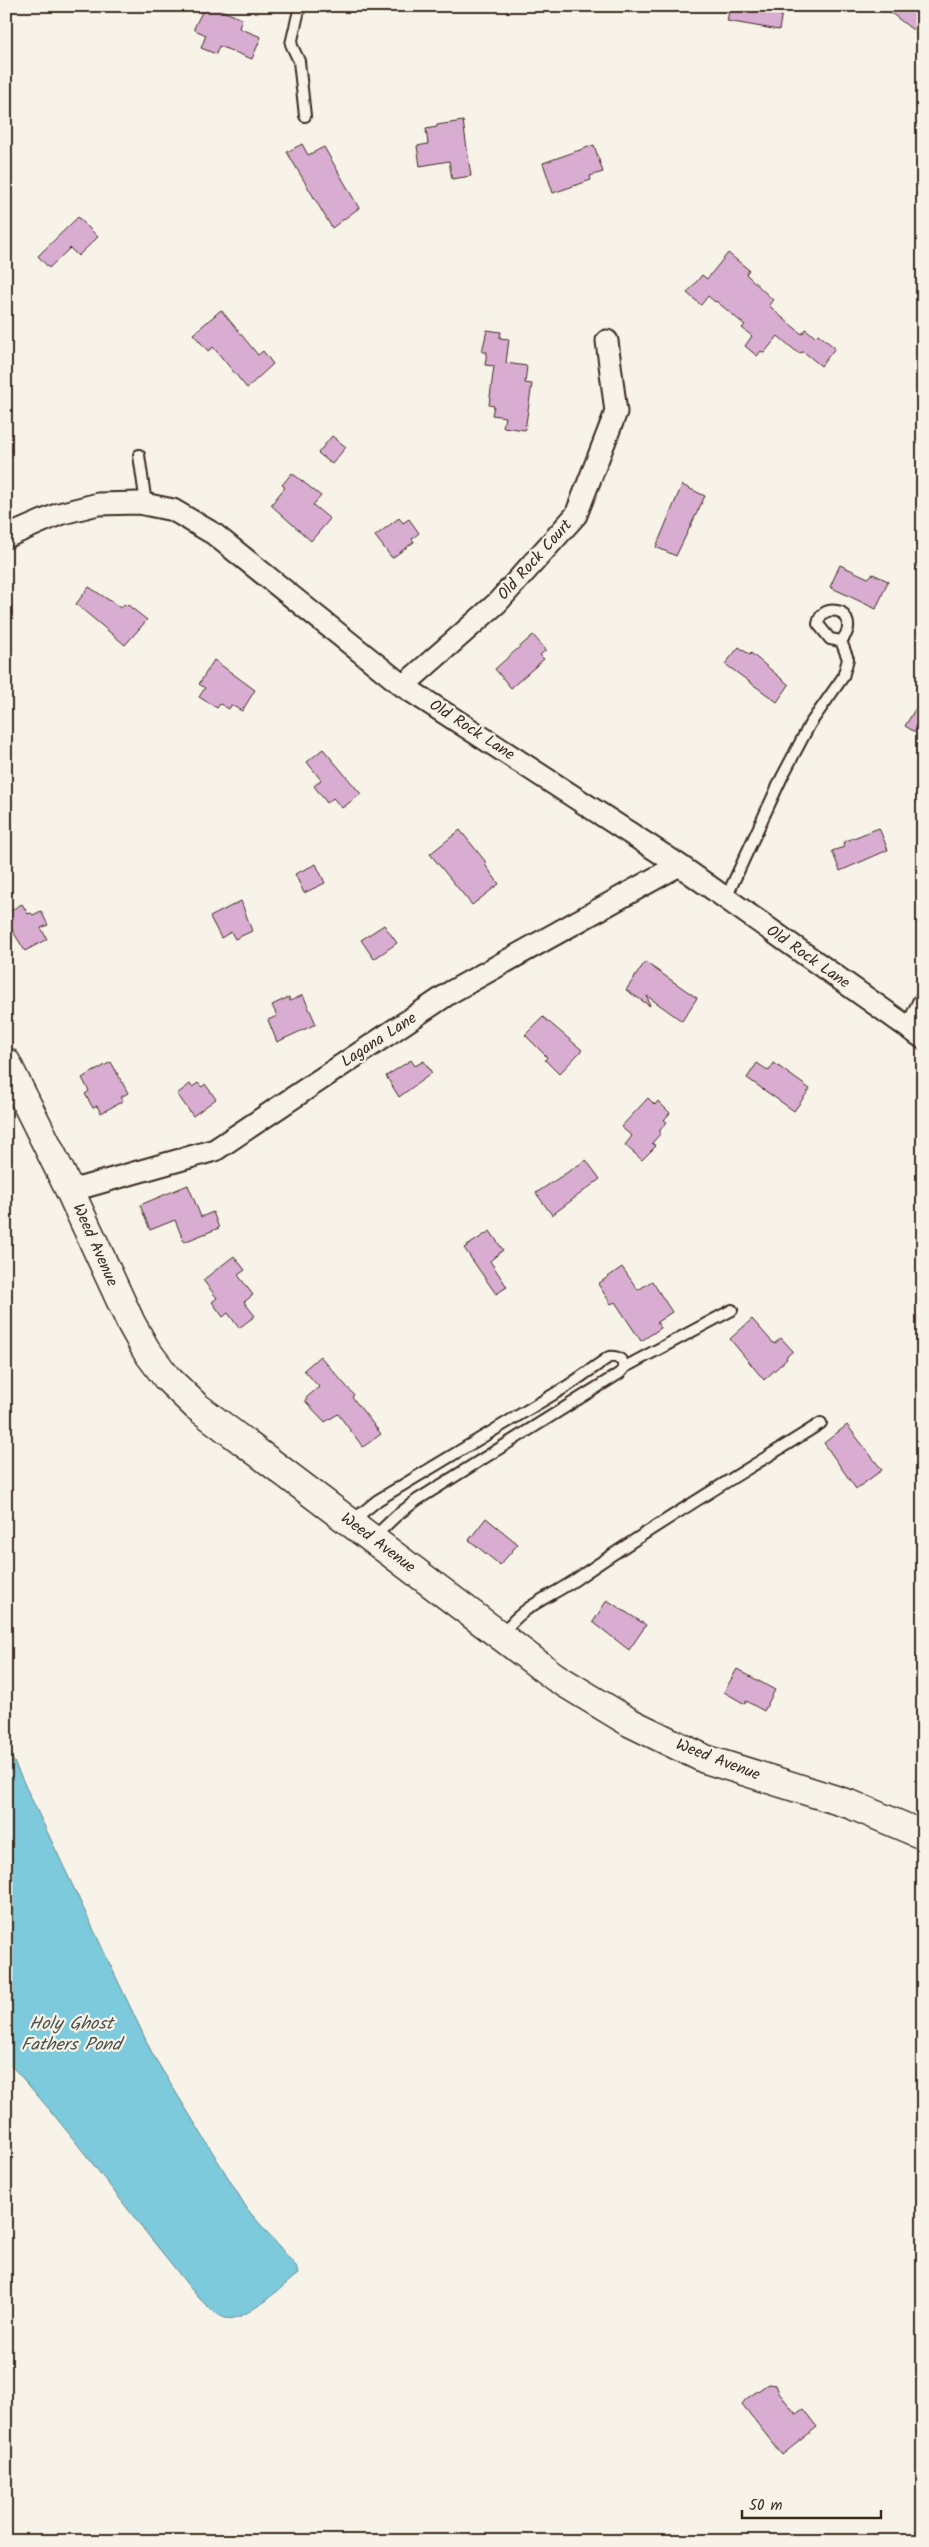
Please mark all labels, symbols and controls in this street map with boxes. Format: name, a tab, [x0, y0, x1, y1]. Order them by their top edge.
street label: Old Rock Court	[492, 513, 579, 606]
street label: Old Rock Lane	[424, 693, 520, 767]
street label: Old Rock Lane	[761, 919, 855, 995]
street label: Lagana Lane	[336, 1006, 422, 1074]
street label: Weed Avenue	[66, 1200, 124, 1290]
street label: Weed Avenue	[335, 1506, 421, 1580]
street label: Weed Avenue	[672, 1732, 764, 1788]
water label: Holy Ghost Fathers Pond	[21, 2010, 125, 2060]
scale bar	[742, 2487, 880, 2519]
text: 50 m	[749, 2494, 783, 2518]

